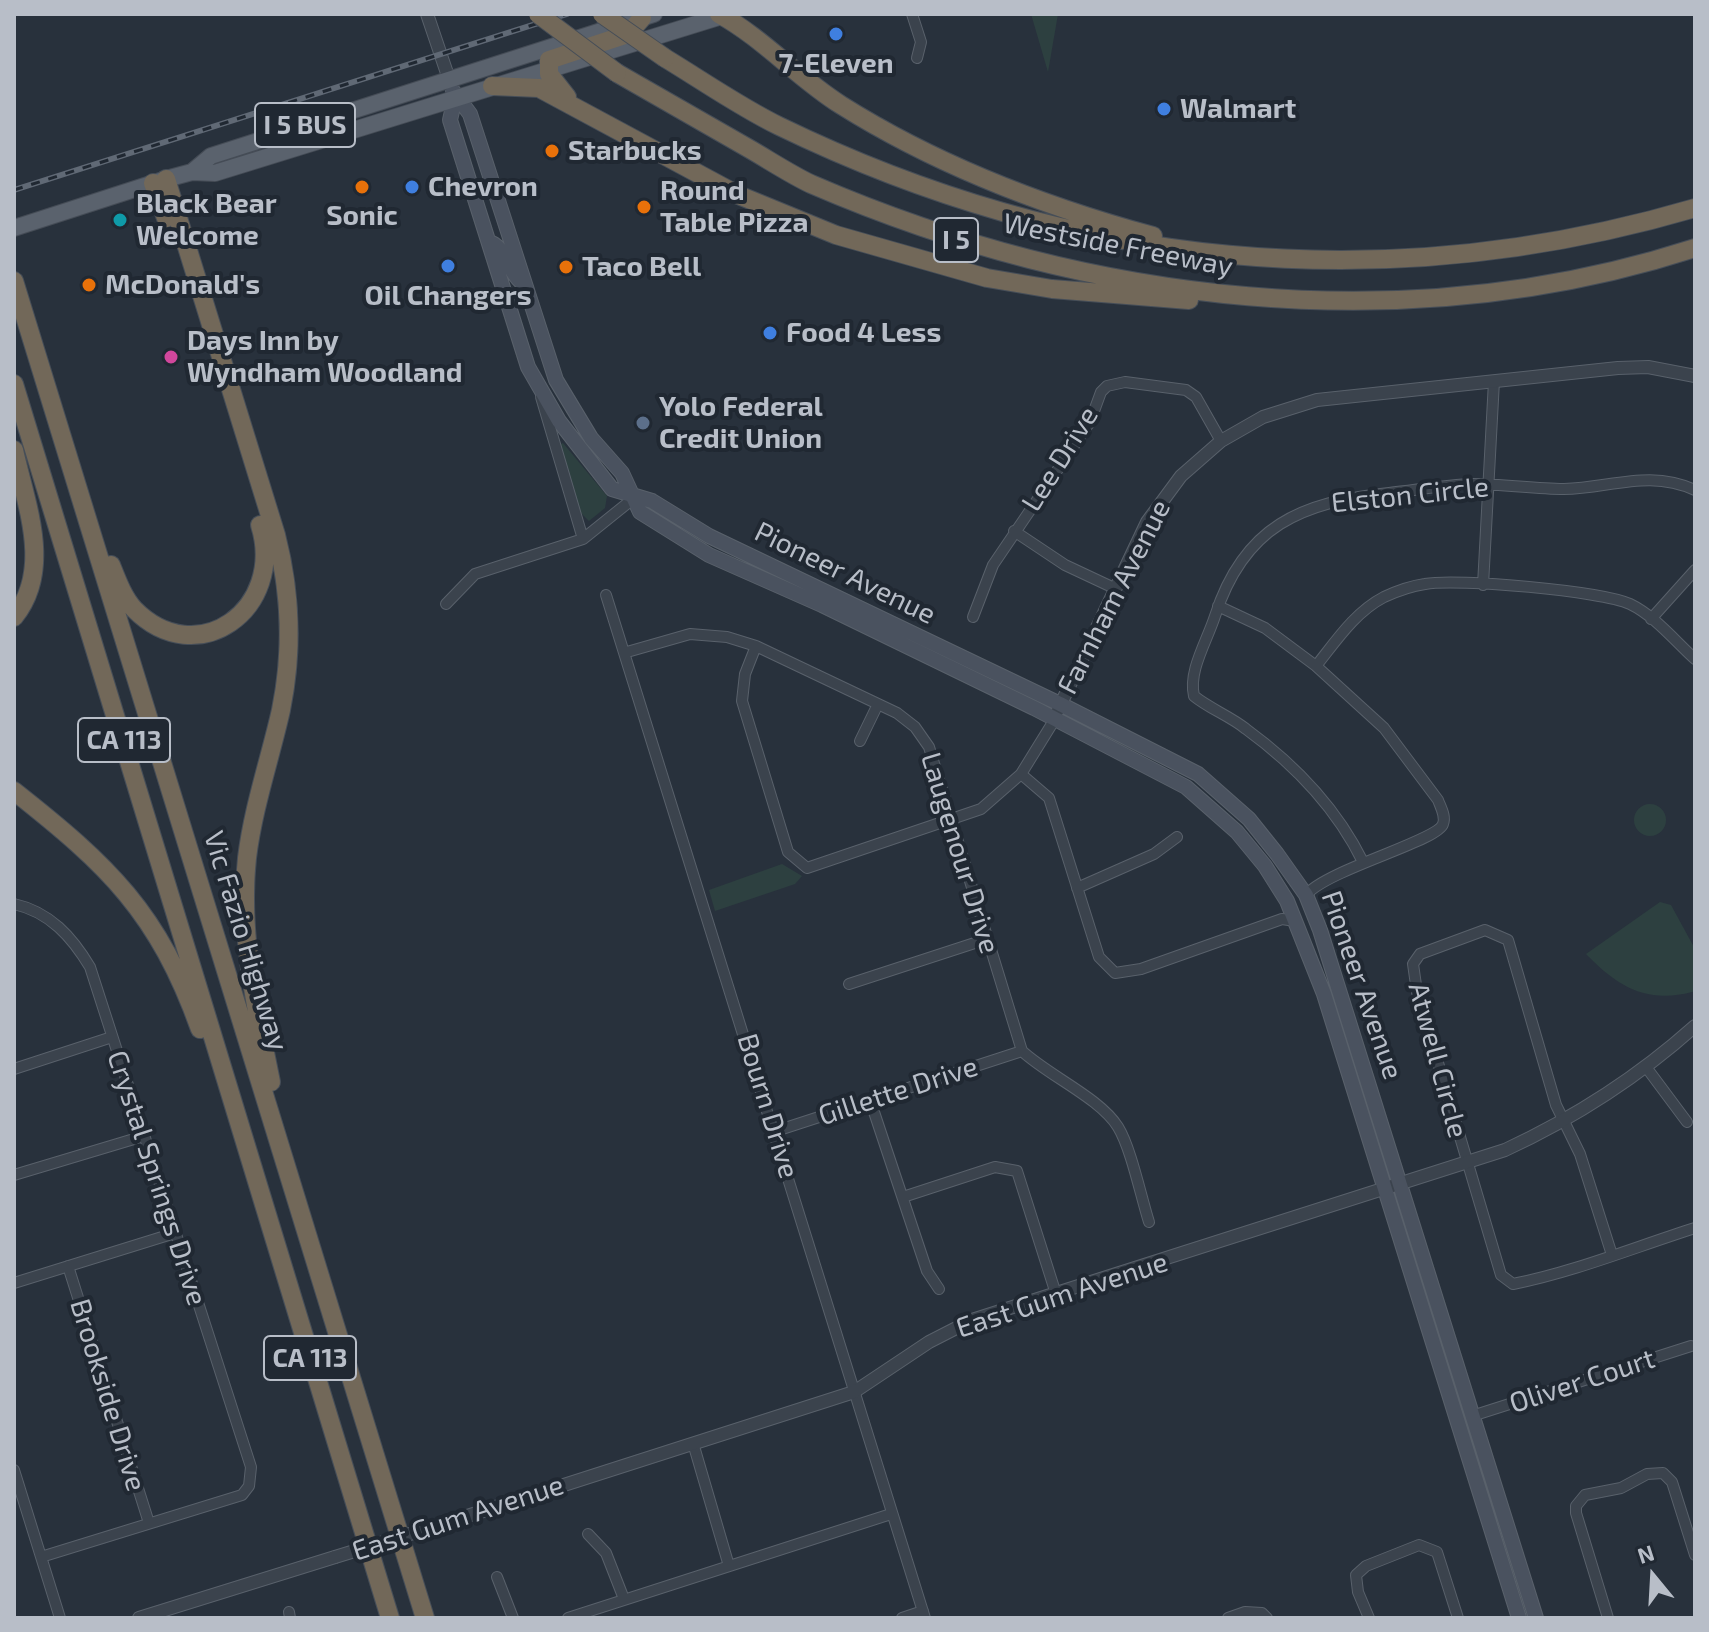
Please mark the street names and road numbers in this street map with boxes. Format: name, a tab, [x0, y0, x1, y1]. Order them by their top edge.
road number: I 5 BUS	[255, 103, 355, 147]
street label: Westside Freeway	[1000, 206, 1236, 284]
road number: I 5	[934, 218, 978, 262]
street label: Lee Drive	[1015, 400, 1105, 518]
street label: Elston Circle	[1330, 470, 1490, 520]
street label: Farnham Avenue	[1051, 494, 1177, 700]
street label: Pioneer Avenue	[749, 515, 941, 631]
road number: CA 113	[78, 718, 170, 762]
street label: Laugenour Drive	[913, 748, 1007, 958]
street label: Vic Fazio Highway	[197, 827, 295, 1055]
street label: Pioneer Avenue	[1314, 886, 1410, 1084]
street label: Atwell Circle	[1401, 979, 1475, 1141]
street label: Bourn Drive	[730, 1030, 806, 1182]
street label: Crystal Springs Drive	[100, 1046, 214, 1310]
street label: Gillette Drive	[814, 1049, 982, 1133]
street label: East Gum Avenue	[952, 1245, 1172, 1345]
street label: Brookside Drive	[63, 1295, 153, 1495]
road number: CA 113	[264, 1336, 356, 1380]
street label: Oliver Court	[1505, 1342, 1659, 1420]
street label: East Gum Avenue	[348, 1468, 568, 1568]

